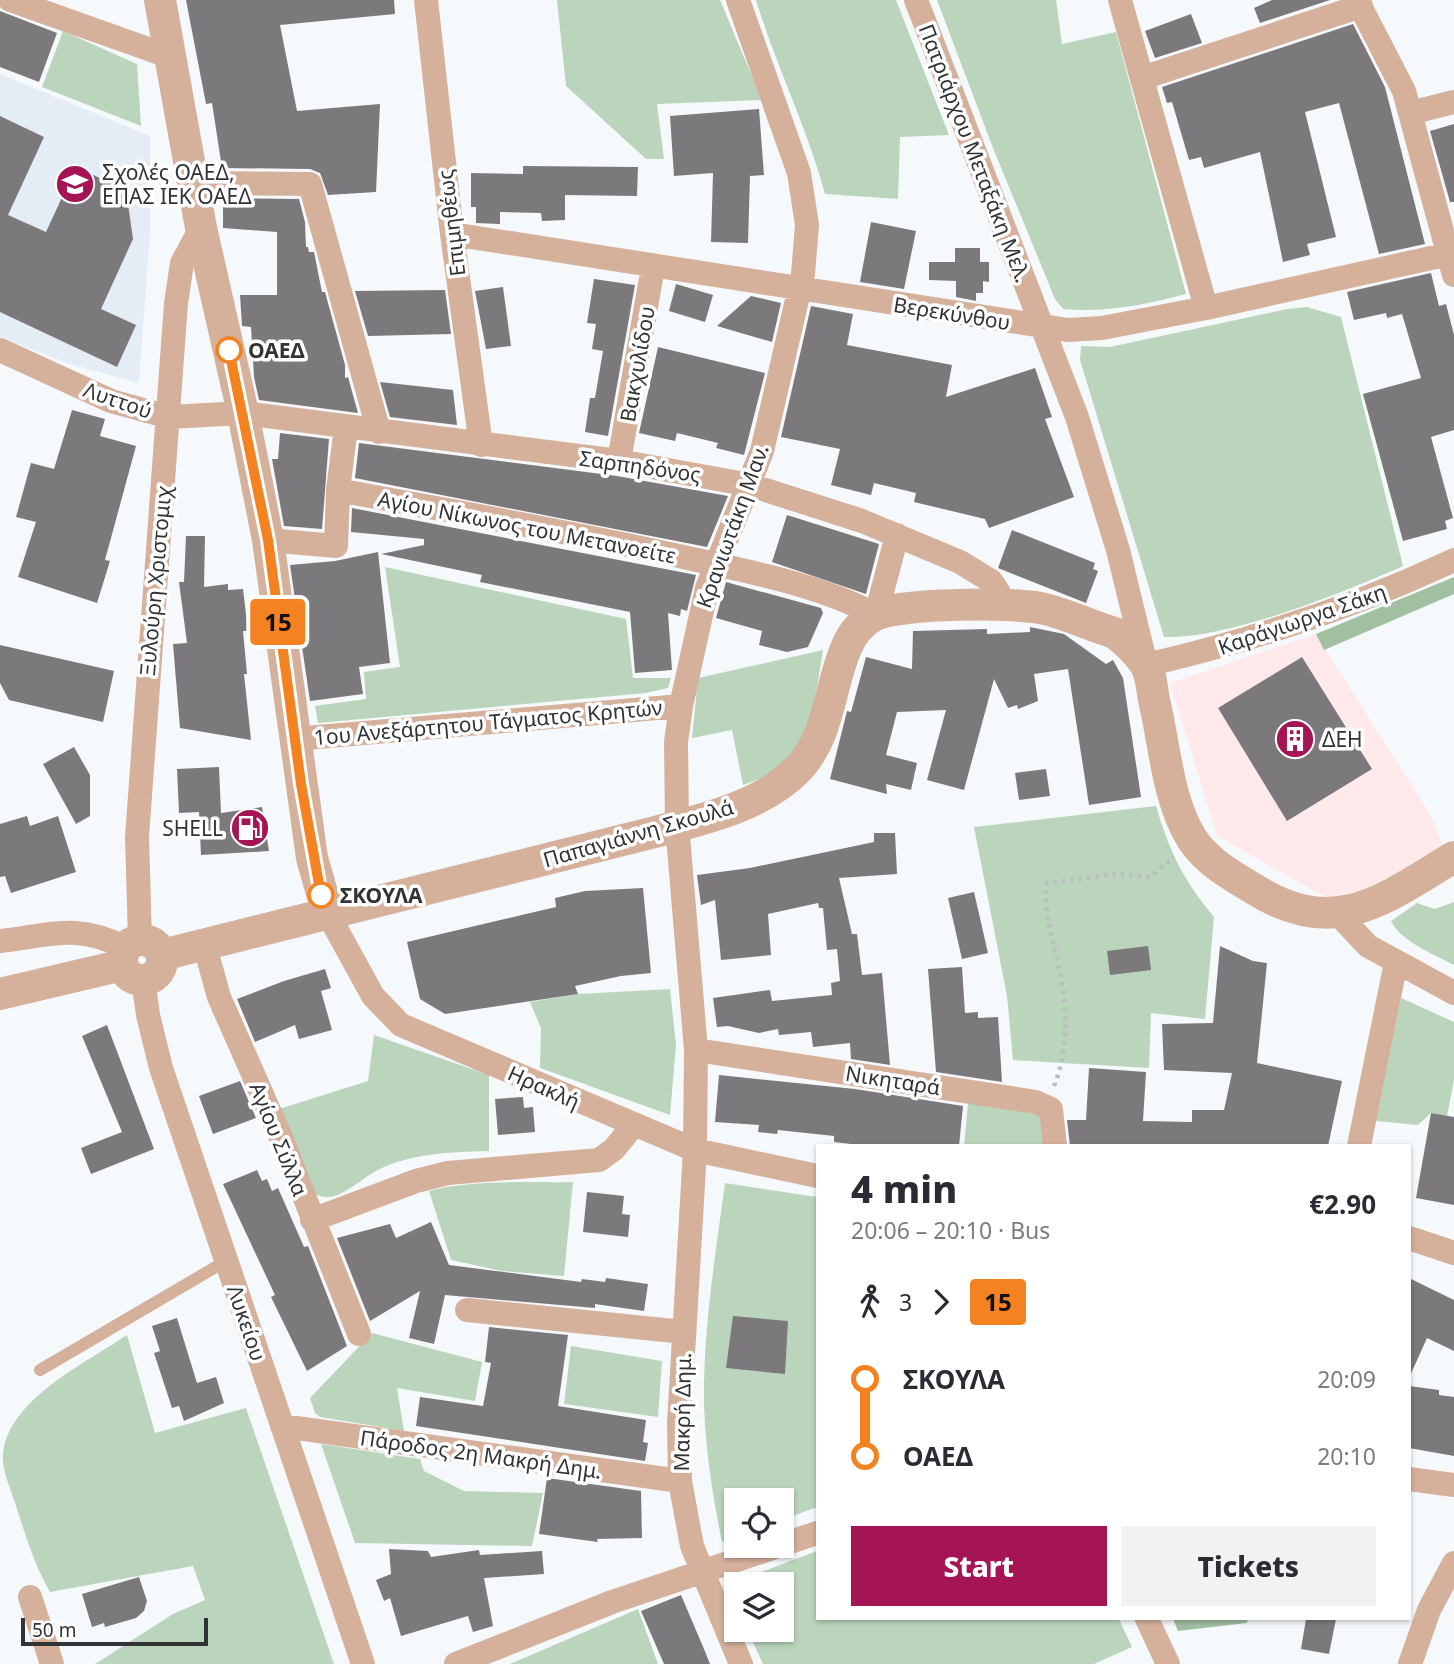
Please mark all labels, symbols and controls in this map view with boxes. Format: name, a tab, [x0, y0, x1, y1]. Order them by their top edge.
street label: Πατριάρχου Μεταξάκη Μελ.	[913, 20, 1037, 286]
place label: Σχολές ΟΑΕΔ, ΕΠΑΣ ΙΕΚ ΟΑΕΔ	[102, 158, 252, 210]
school or university icon: Σχολές ΟΑΕΔ, ΕΠΑΣ ΙΕΚ ΟΑΕΔ	[54, 163, 96, 205]
street label: Επιμηθέως	[431, 168, 471, 278]
street label: Βερεκύνθου	[892, 290, 1012, 336]
street label: Βακχυλίδου	[613, 304, 661, 424]
place label: ΟΑΕΔ	[248, 336, 305, 364]
marker: ΟΑΕΔ	[216, 337, 242, 363]
street label: Λυττού	[80, 375, 156, 425]
street label: Κρανιωτάκη Μαν.	[689, 440, 775, 612]
street label: Σαρπηδόνος	[578, 444, 702, 488]
street label: Ξυλούρη Χριστομιχ	[133, 484, 177, 677]
street label: Αγίου Νίκωνος του Μετανοείτε	[376, 484, 678, 570]
street label: Καράγιωργα Σάκη	[1214, 577, 1390, 661]
line badge: 15	[246, 599, 310, 645]
text: 15	[264, 605, 292, 638]
street label: 1ου Ανεξάρτητου Τάγματος Κρητών	[313, 693, 664, 751]
building icon: ΔΕΗ	[1274, 718, 1316, 760]
place label: ΔΕΗ	[1322, 725, 1363, 753]
street label: Παπαγιάννη Σκουλά	[540, 792, 736, 874]
fuel station icon: SHELL	[229, 807, 271, 849]
place label: SHELL	[162, 814, 223, 842]
place label: ΣΚΟΥΛΑ	[340, 881, 423, 909]
marker: ΣΚΟΥΛΑ	[308, 882, 334, 908]
street label: Ηρακλή	[504, 1059, 584, 1115]
street label: Νικηταρά	[844, 1059, 942, 1101]
street label: Αγίου Σύλλα	[244, 1078, 314, 1200]
text: 4 min	[851, 1162, 957, 1214]
text: €2.90	[1309, 1186, 1376, 1222]
text: 20:06 – 20:10 · Bus	[851, 1214, 1050, 1246]
street label: Λυκείου	[221, 1281, 273, 1365]
icon: walk	[851, 1283, 889, 1321]
icon: forward	[922, 1283, 960, 1321]
text: 15	[984, 1285, 1012, 1318]
text: 3	[899, 1286, 912, 1318]
street label: Μακρή Δημ.	[667, 1352, 697, 1472]
text: ΣΚΟΥΛΑ	[903, 1361, 1005, 1397]
text: 20:09	[1317, 1363, 1376, 1395]
street label: Πάροδος 2η Μακρή Δημ.	[359, 1423, 603, 1485]
text: ΟΑΕΔ	[903, 1438, 973, 1474]
text: 20:10	[1317, 1440, 1376, 1472]
map controls	[724, 1488, 794, 1642]
button: locate	[724, 1488, 794, 1558]
button: Start	[851, 1526, 1107, 1606]
button: Tickets	[1121, 1526, 1376, 1606]
button: layers	[724, 1572, 794, 1642]
scale bar	[21, 1615, 208, 1647]
text: 50 m	[32, 1617, 76, 1643]

